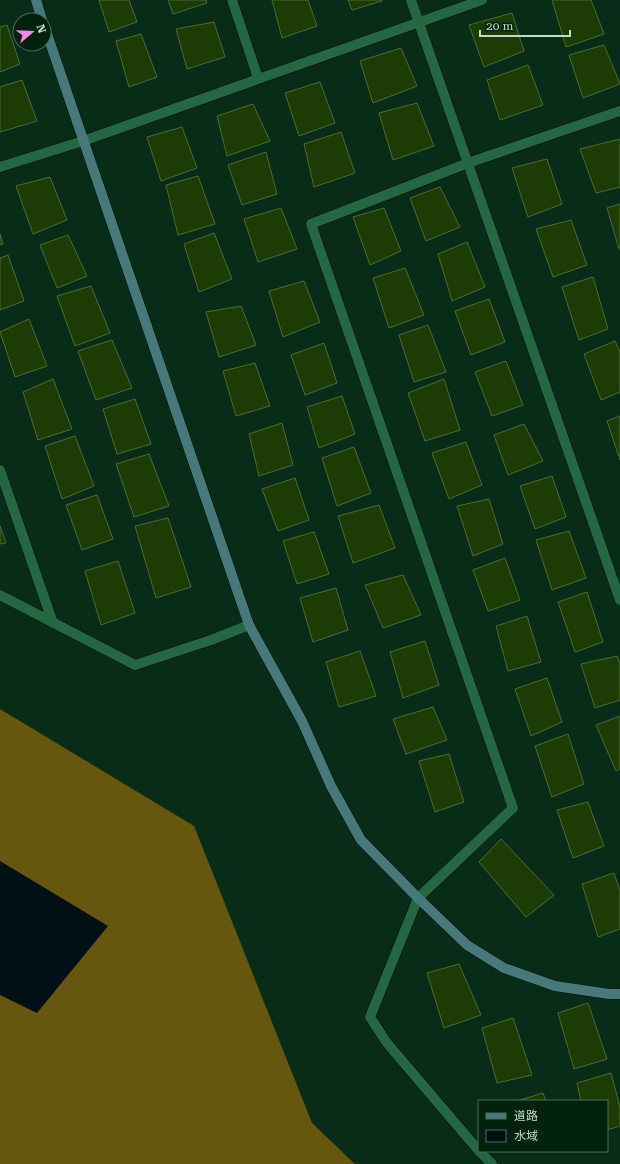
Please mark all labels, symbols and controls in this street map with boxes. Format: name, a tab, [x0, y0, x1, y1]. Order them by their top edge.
north arrow	[12, 12, 52, 52]
scale bar	[480, 12, 570, 38]
text: 20 m	[486, 19, 513, 33]
text: N	[33, 23, 49, 36]
legend	[478, 1100, 608, 1152]
text: 道路	[514, 1109, 538, 1123]
text: 水域	[514, 1129, 538, 1143]

